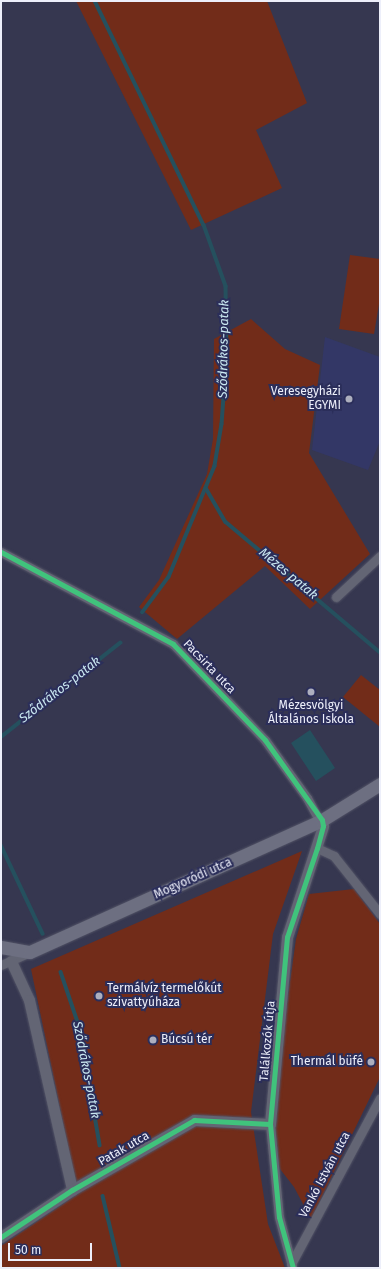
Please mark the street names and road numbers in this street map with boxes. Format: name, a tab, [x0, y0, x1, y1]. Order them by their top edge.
street label: Pacsirta utca	[180, 637, 238, 697]
street label: Mogyoródi utca	[152, 855, 234, 903]
street label: Találkozók útja	[257, 1000, 279, 1082]
street label: Patak utca	[96, 1129, 152, 1169]
street label: Vankó István utca	[296, 1130, 354, 1220]

